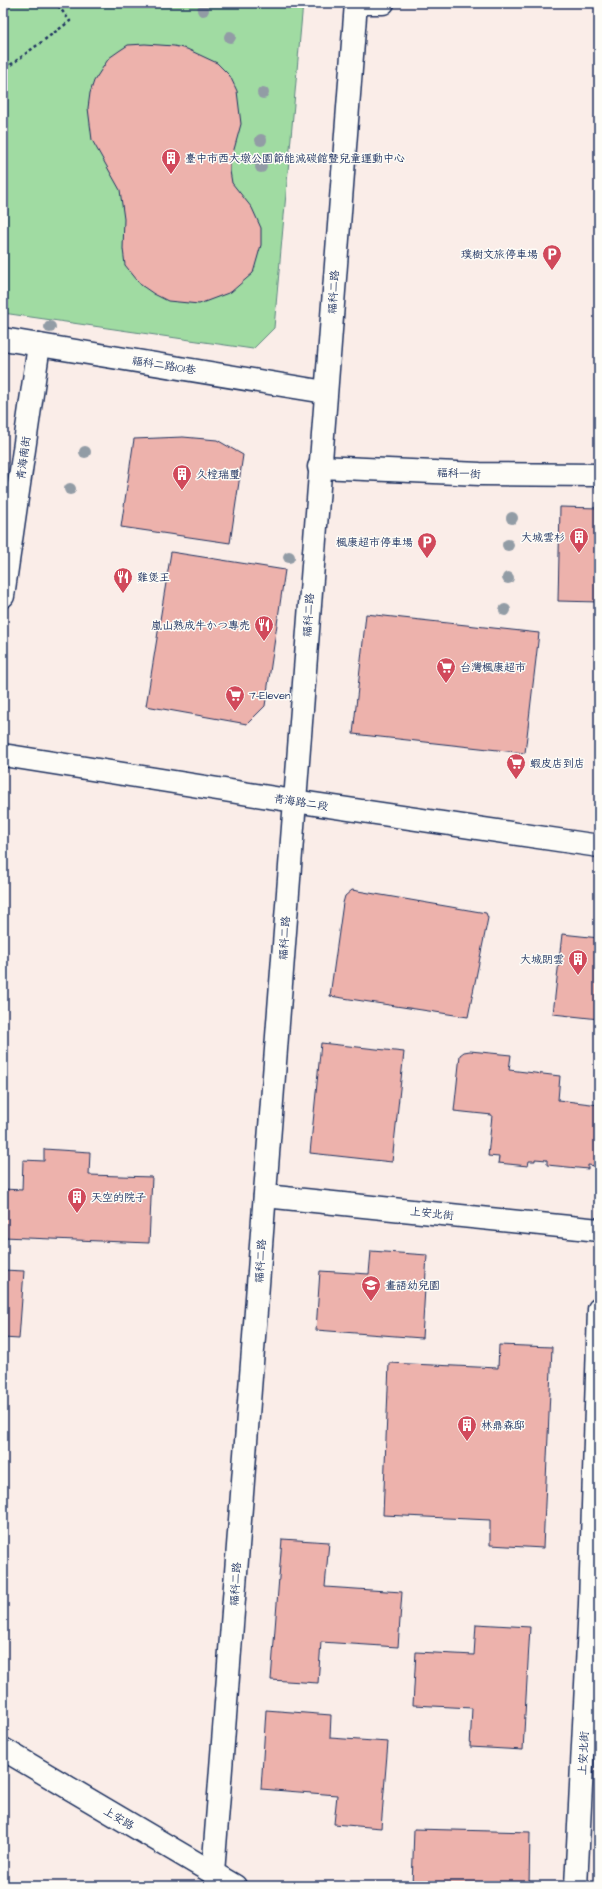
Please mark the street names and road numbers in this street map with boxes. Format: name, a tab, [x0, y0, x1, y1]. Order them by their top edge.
street label: 福科二路	[324, 270, 343, 315]
street label: 福科二路101巷	[131, 353, 197, 378]
street label: 青海南街	[13, 434, 34, 481]
street label: 福科一街	[437, 465, 482, 482]
street label: 福科二路	[299, 593, 318, 638]
street label: 青海路二段	[273, 791, 329, 814]
street label: 福科二路	[275, 916, 294, 961]
street label: 上安北街	[409, 1204, 456, 1223]
street label: 福科二路	[251, 1239, 270, 1284]
street label: 福科二路	[226, 1562, 245, 1607]
street label: 上安北街	[575, 1730, 592, 1775]
street label: 上安路	[101, 1804, 137, 1833]

